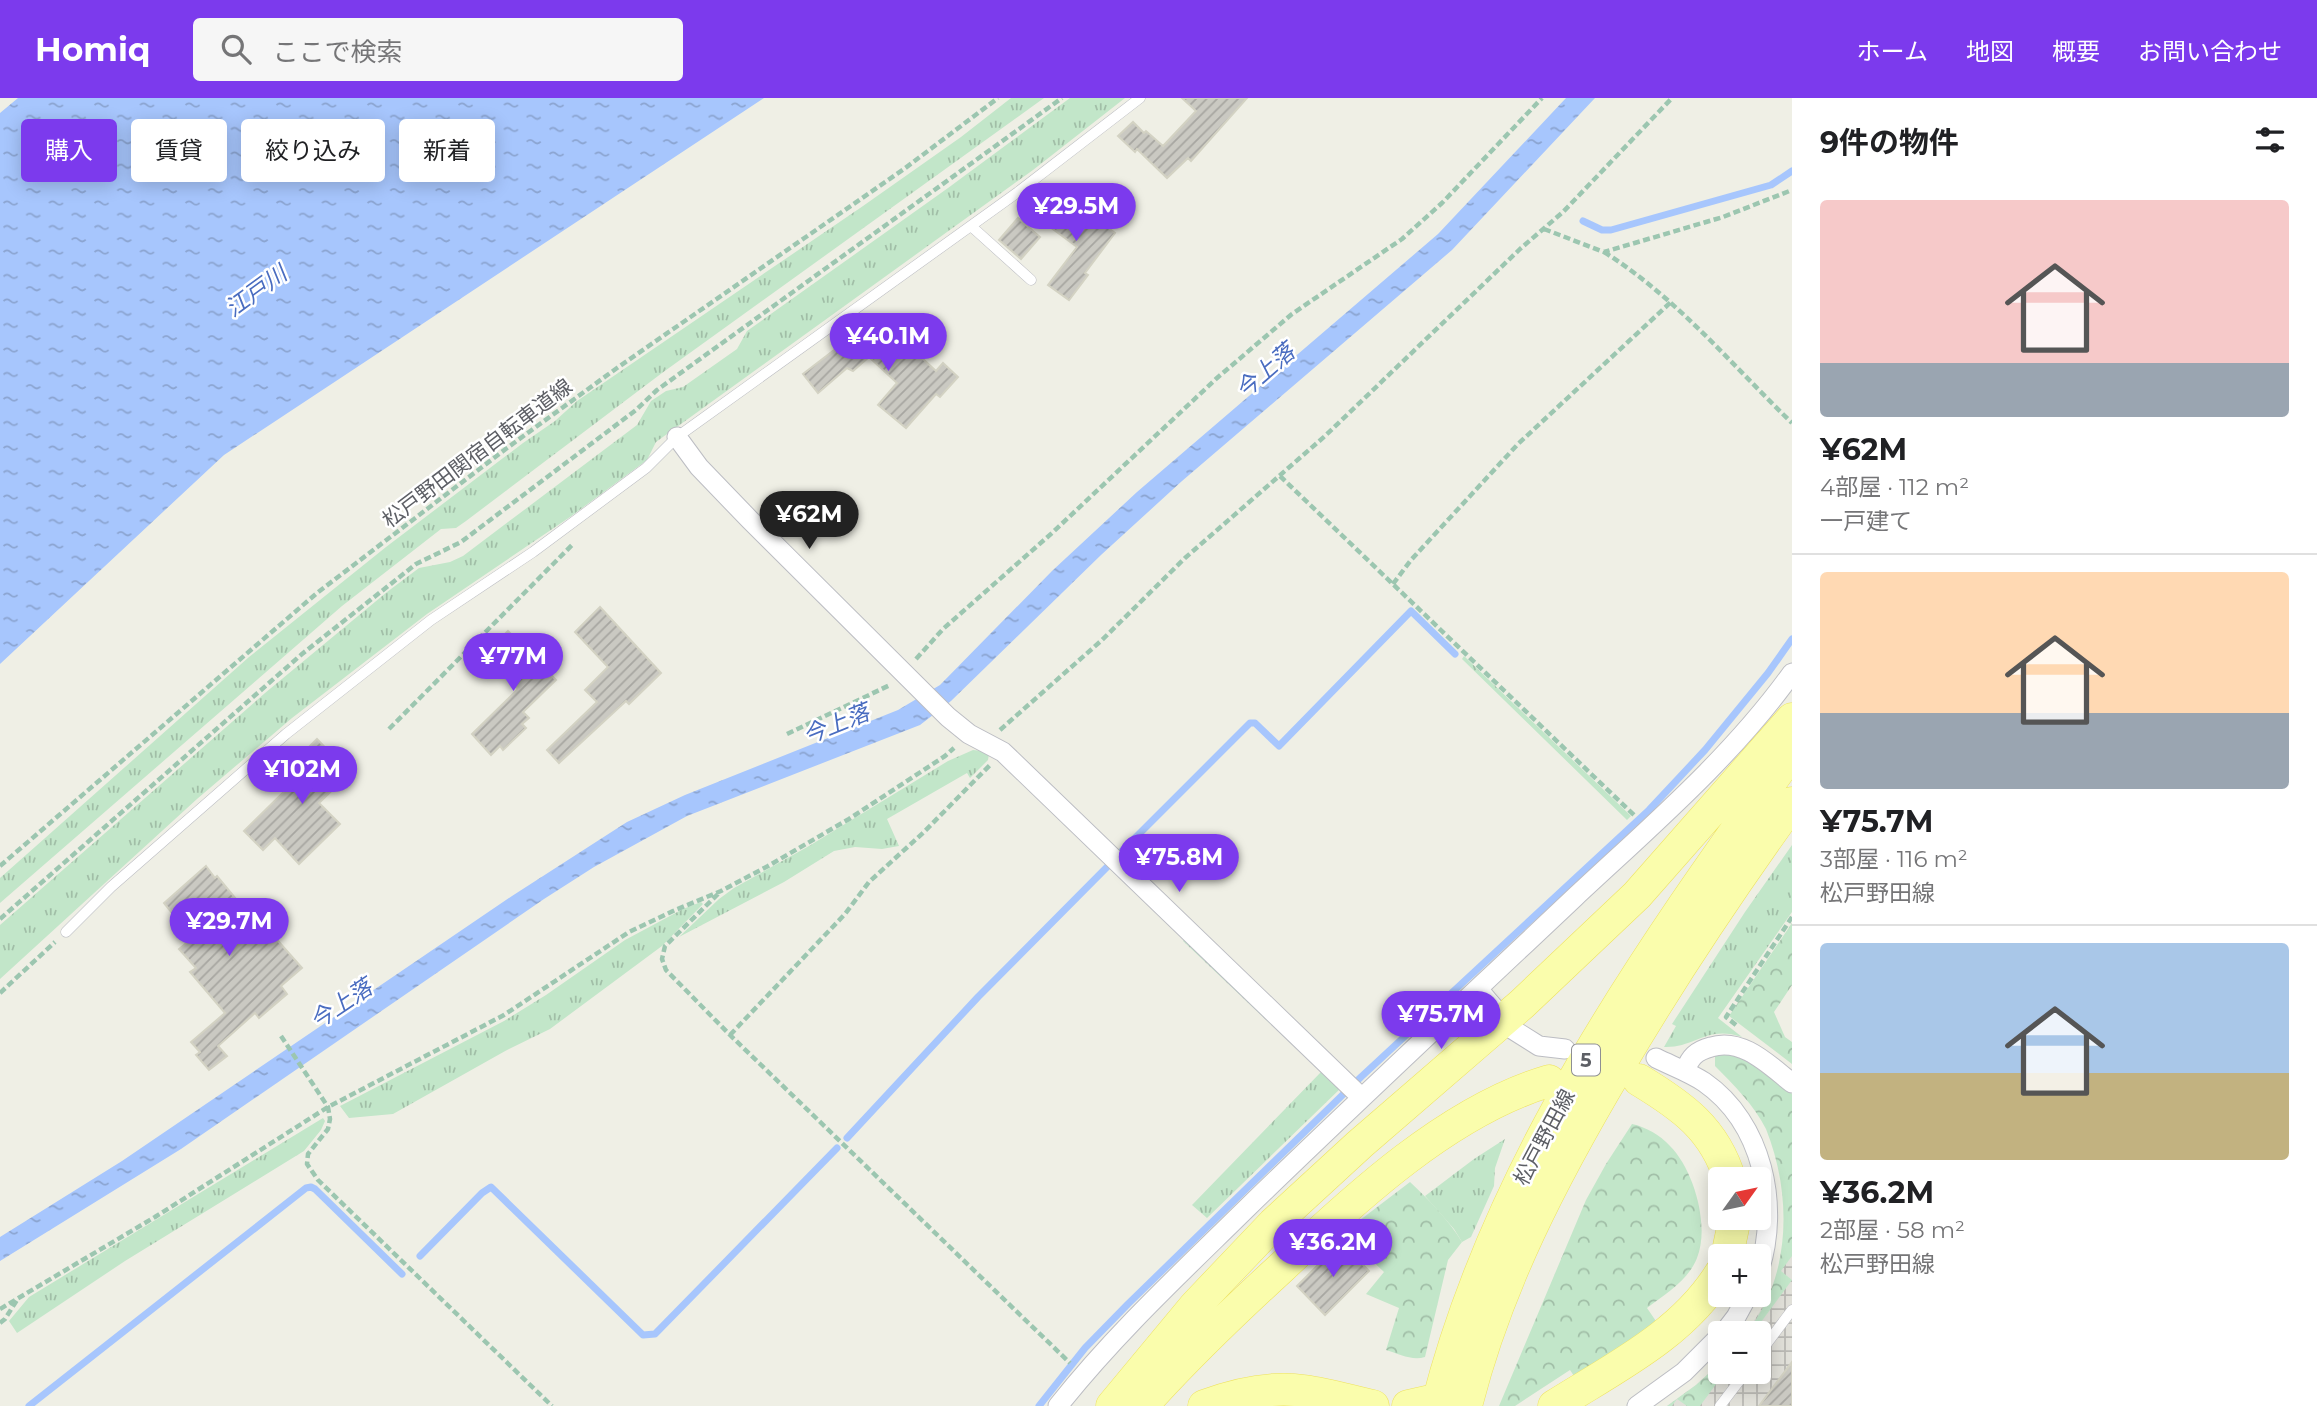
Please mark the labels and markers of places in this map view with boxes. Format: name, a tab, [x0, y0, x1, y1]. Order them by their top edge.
pin: ¥29.5M	[1019, 184, 1133, 243]
pin: ¥40.1M	[831, 314, 945, 373]
pin: ¥62M	[768, 491, 850, 551]
pin: ¥77M	[472, 634, 554, 693]
pin: ¥102M	[253, 746, 351, 806]
pin: ¥75.8M	[1122, 834, 1236, 894]
pin: ¥29.7M	[172, 898, 286, 958]
pin: ¥75.7M	[1384, 992, 1498, 1051]
pin: ¥36.2M	[1276, 1220, 1390, 1279]

